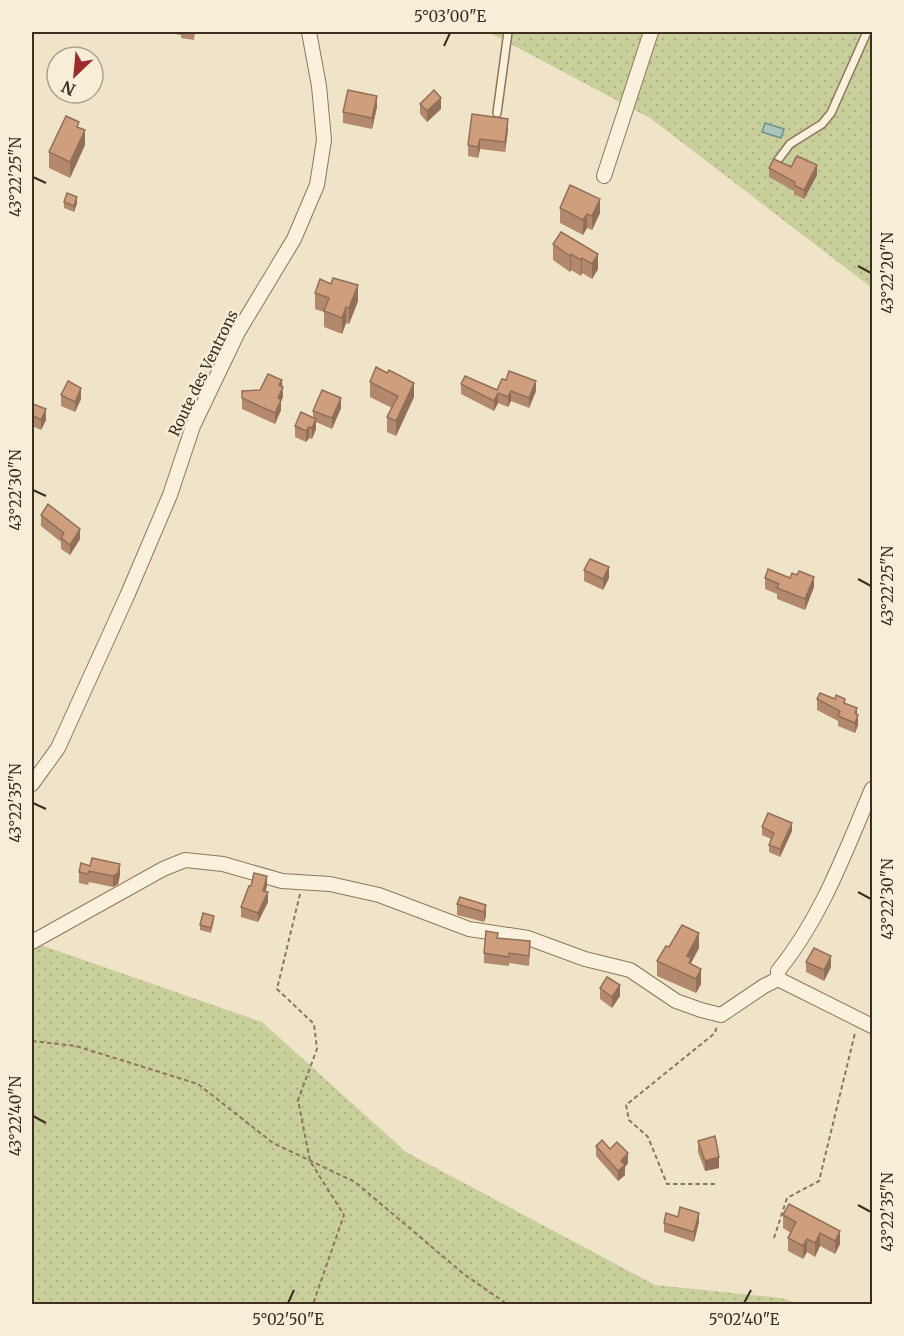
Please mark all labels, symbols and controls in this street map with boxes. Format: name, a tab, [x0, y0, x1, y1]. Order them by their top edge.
text: 5°03'00"E	[414, 7, 487, 26]
north arrow	[45, 45, 105, 105]
text: N	[58, 77, 78, 100]
text: 43°22'25"N	[6, 137, 25, 217]
text: 43°22'20"N	[878, 232, 897, 314]
street label: Route des Ventrons	[164, 307, 242, 439]
text: 43°22'30"N	[6, 449, 25, 531]
text: 43°22'25"N	[878, 546, 897, 626]
text: 43°22'35"N	[6, 763, 25, 843]
text: 43°22'30"N	[878, 858, 897, 940]
text: 43°22'40"N	[6, 1075, 25, 1156]
text: 43°22'35"N	[878, 1172, 897, 1252]
text: 5°02'50"E	[252, 1310, 324, 1329]
text: 5°02'40"E	[709, 1310, 780, 1329]

